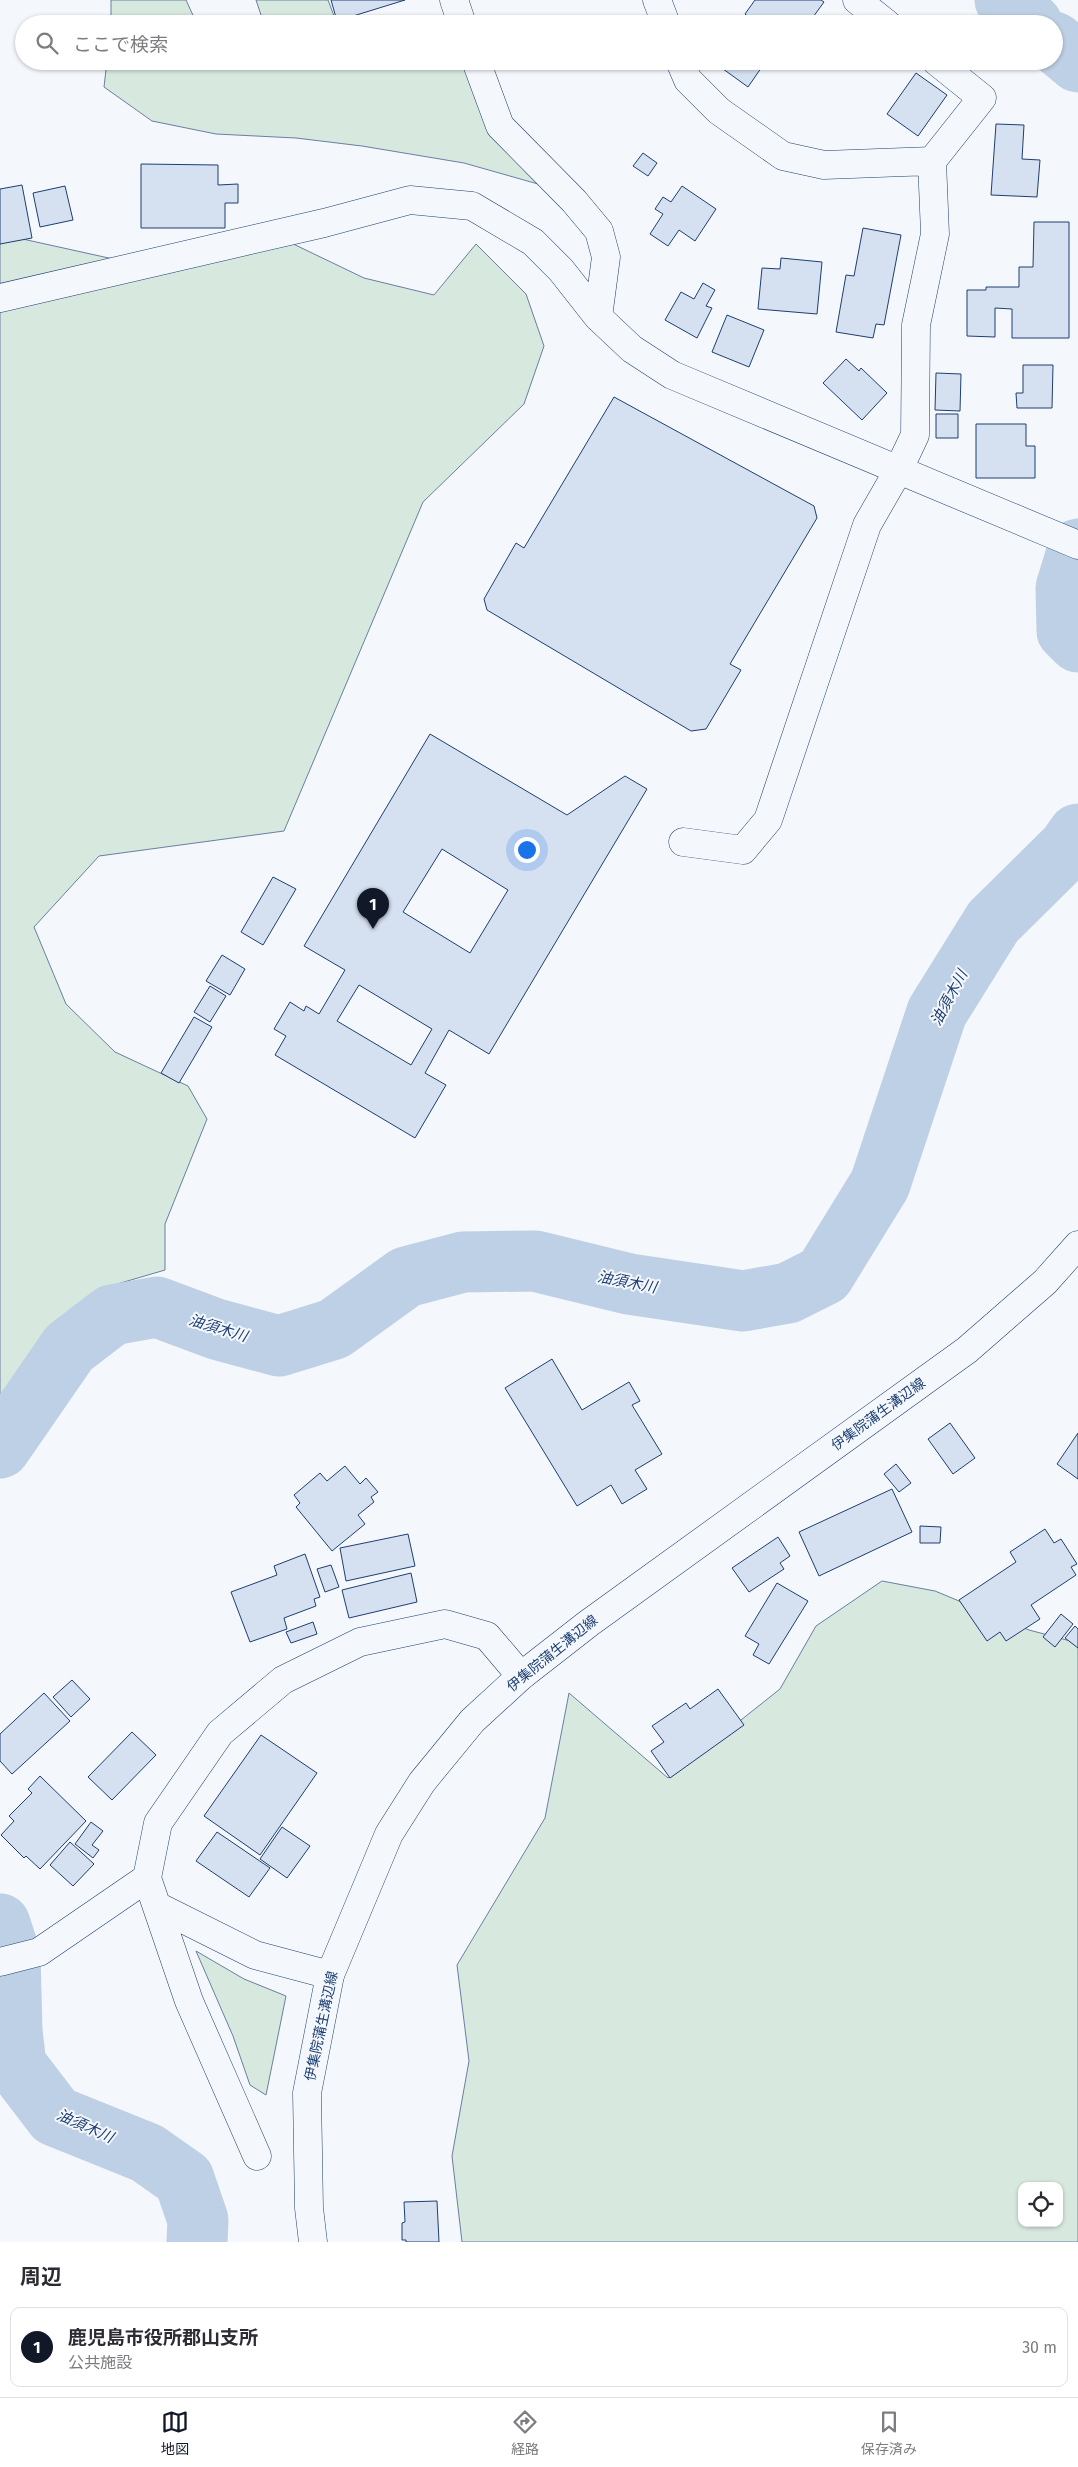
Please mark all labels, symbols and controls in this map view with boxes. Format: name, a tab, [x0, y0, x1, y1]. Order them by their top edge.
search box	[15, 15, 1063, 70]
icon: search	[33, 29, 61, 57]
text: ここで検索	[73, 33, 168, 56]
your location	[514, 837, 540, 863]
pin: 1	[357, 888, 389, 929]
water label: 油須木川	[927, 966, 972, 1029]
water label: 油須木川	[596, 1267, 660, 1297]
water label: 油須木川	[187, 1311, 251, 1346]
street label: 伊集院蒲生溝辺線	[828, 1375, 929, 1454]
street label: 伊集院蒲生溝辺線	[503, 1612, 601, 1695]
street label: 伊集院蒲生溝辺線	[302, 1970, 341, 2083]
water label: 油須木川	[54, 2106, 118, 2147]
map controls	[1018, 2182, 1063, 2227]
button: locate	[1018, 2182, 1063, 2227]
text: 周辺	[20, 2264, 62, 2290]
text: 鹿児島市役所郡山支所	[68, 2326, 258, 2349]
text: 1	[33, 2338, 41, 2357]
text: 30 m	[1022, 2338, 1057, 2357]
text: 公共施設	[68, 2353, 132, 2372]
tab: 地図	[161, 2408, 189, 2458]
tab: 経路	[511, 2408, 539, 2458]
tab: 保存済み	[861, 2408, 917, 2458]

